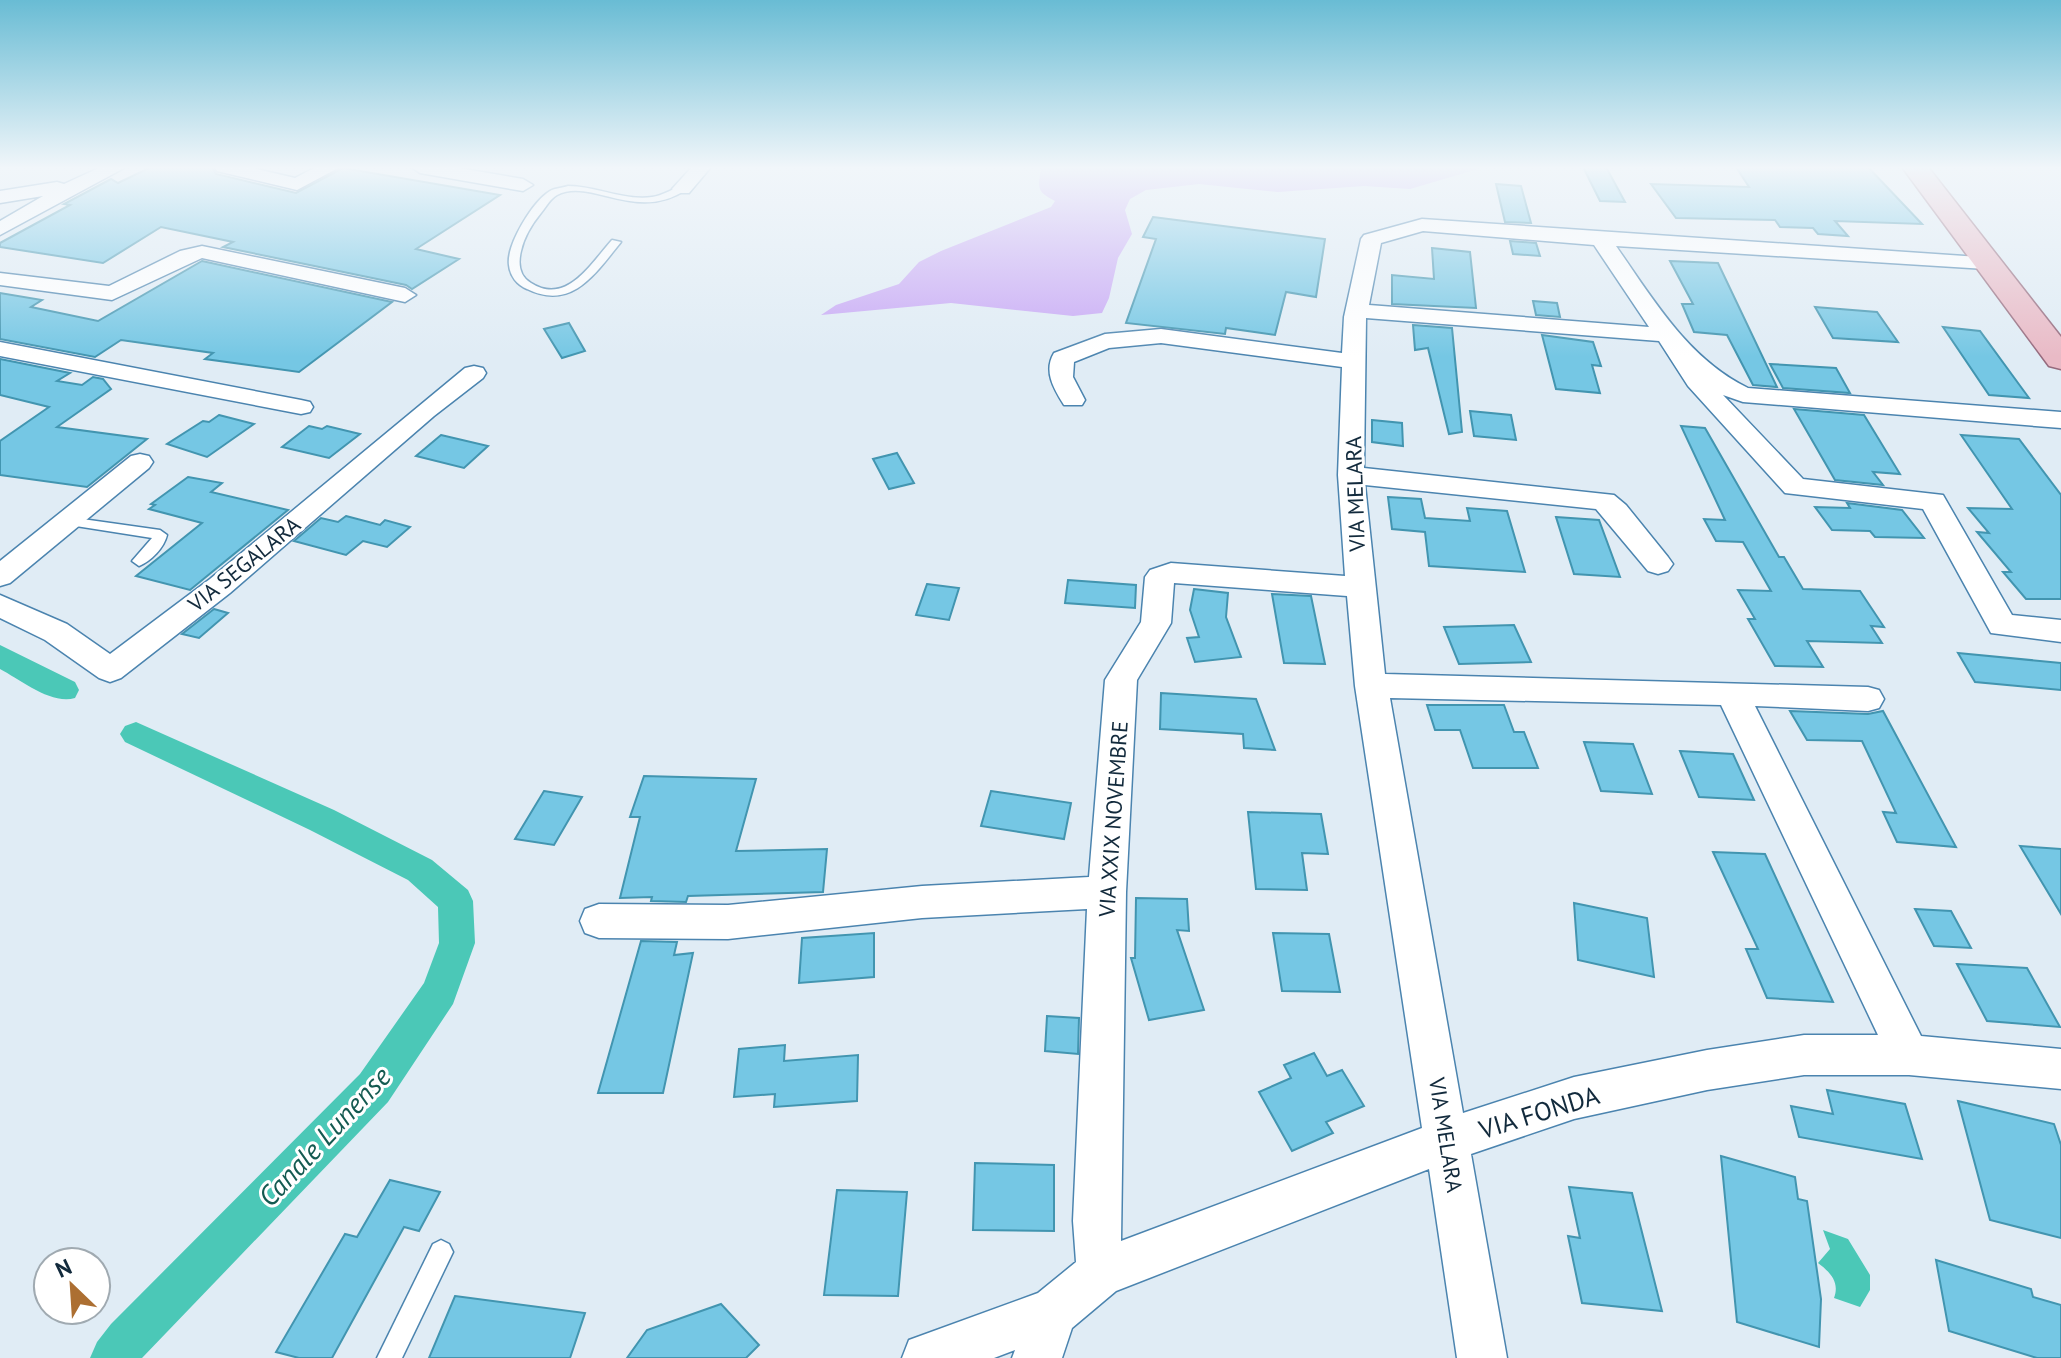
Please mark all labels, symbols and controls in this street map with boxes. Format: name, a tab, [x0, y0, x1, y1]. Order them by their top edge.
street label: VIA MELARA	[1339, 436, 1371, 553]
street label: VIA SEGALARA	[181, 510, 306, 618]
street label: VIA XXIX NOVEMBRE	[1092, 720, 1134, 919]
water label: Canale Lunense	[250, 1058, 398, 1214]
street label: VIA MELARA	[1423, 1075, 1469, 1194]
street label: VIA FONDA	[1474, 1078, 1603, 1146]
north arrow	[32, 1246, 112, 1326]
text: N	[51, 1252, 76, 1284]

